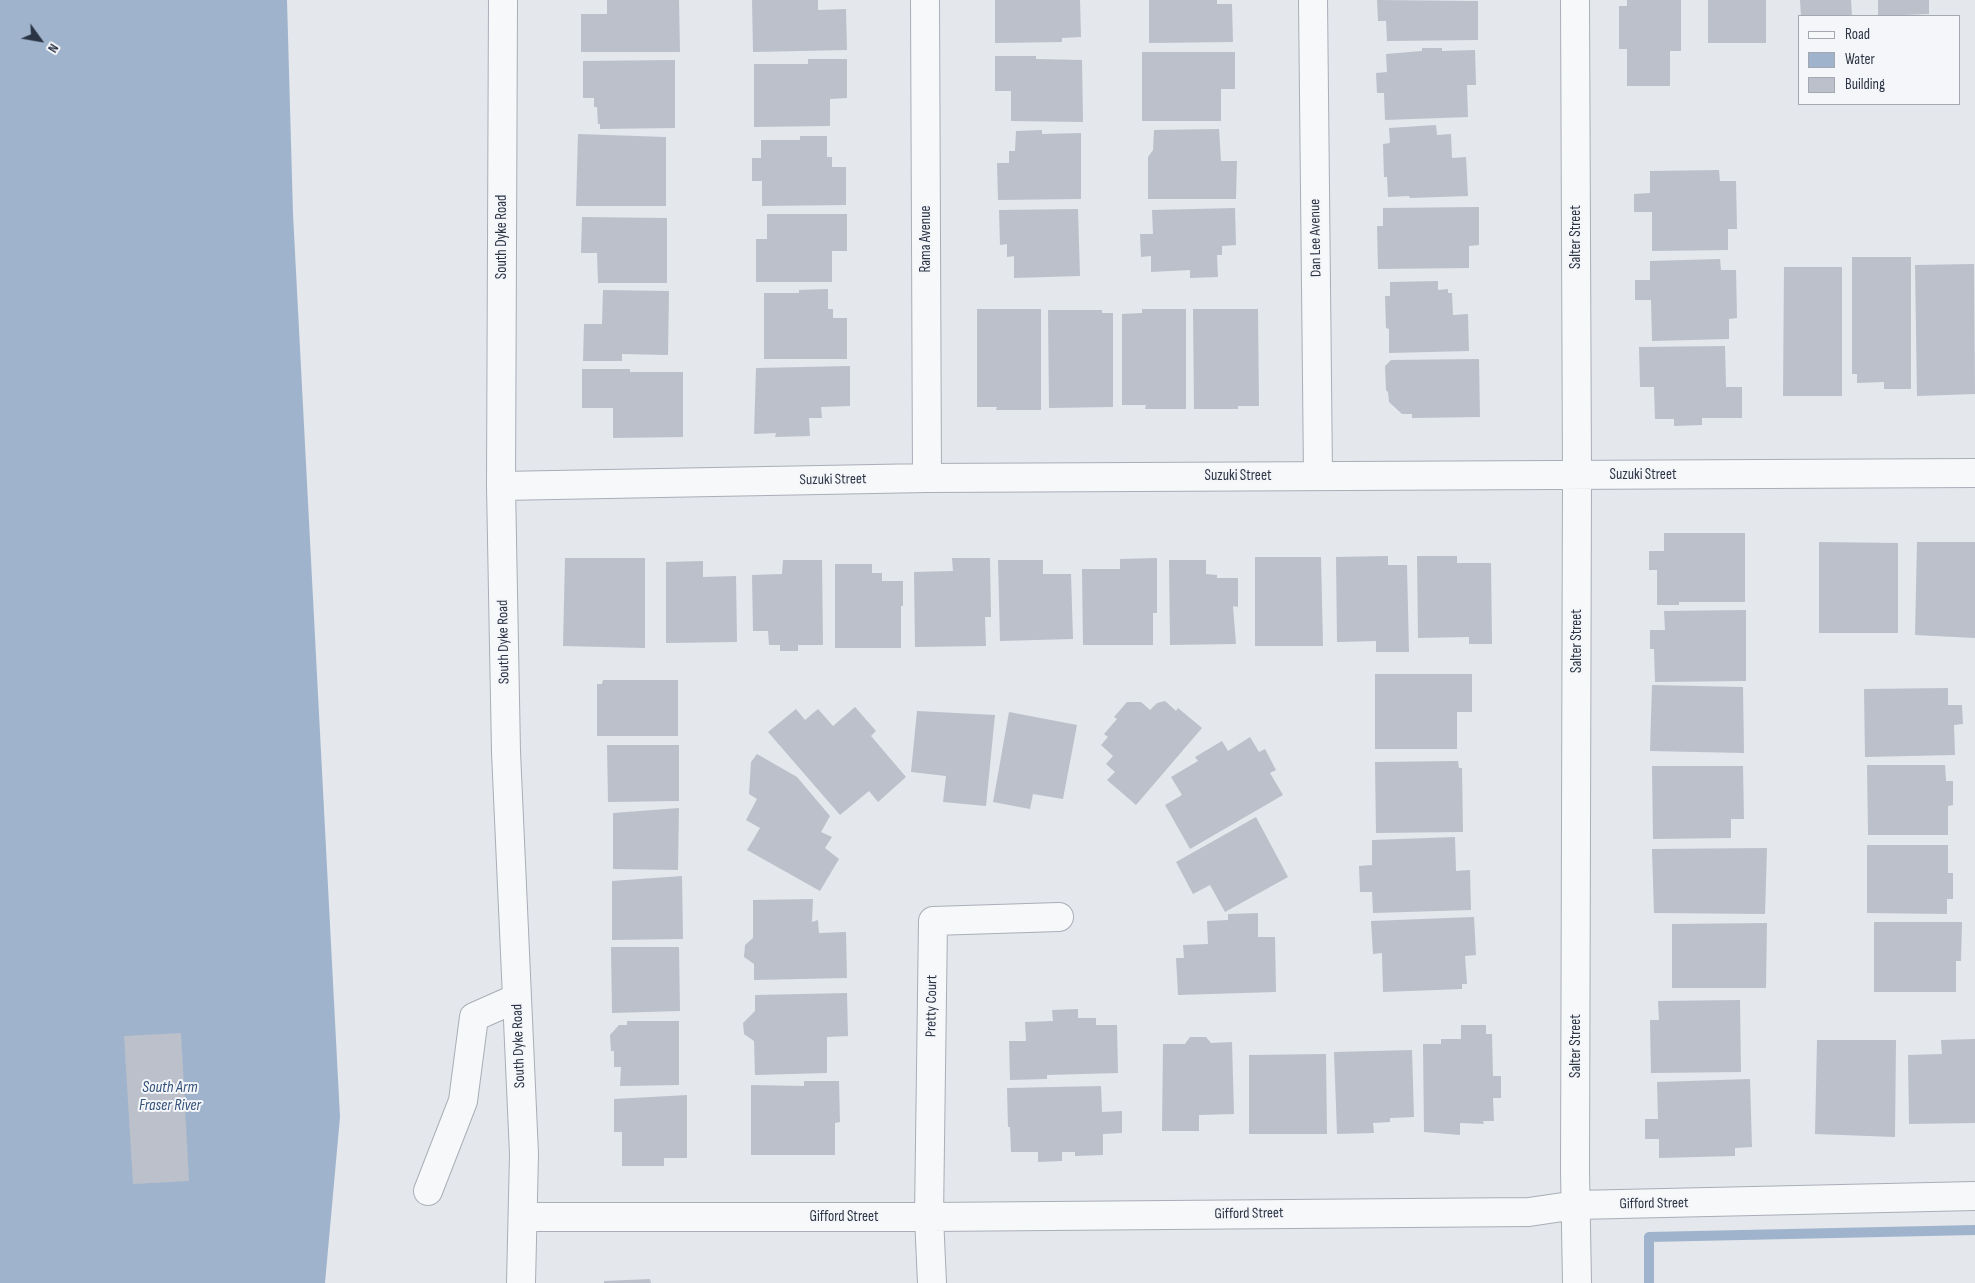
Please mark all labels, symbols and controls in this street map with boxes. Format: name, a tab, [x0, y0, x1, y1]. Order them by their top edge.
north arrow	[15, 15, 65, 65]
legend	[1798, 15, 1960, 105]
text: Road	[1845, 25, 1870, 44]
text: N	[44, 41, 62, 56]
text: Water	[1845, 50, 1875, 69]
text: Building	[1845, 75, 1885, 94]
street label: South Dyke Road	[493, 195, 511, 279]
street label: Dan Lee Avenue	[1306, 199, 1326, 277]
street label: Salter Street	[1567, 205, 1585, 269]
street label: Rama Avenue	[917, 206, 935, 272]
street label: Suzuki Street	[1610, 466, 1676, 484]
street label: Suzuki Street	[1205, 467, 1271, 485]
street label: Suzuki Street	[799, 470, 867, 490]
street label: South Dyke Road	[494, 600, 514, 684]
street label: Salter Street	[1568, 609, 1586, 673]
street label: Pretty Court	[922, 975, 942, 1037]
street label: South Dyke Road	[509, 1004, 529, 1088]
street label: Salter Street	[1567, 1014, 1585, 1078]
water label: South Arm Fraser River	[139, 1078, 201, 1116]
street label: Gifford Street	[1619, 1194, 1689, 1214]
street label: Gifford Street	[1214, 1204, 1284, 1224]
street label: Gifford Street	[809, 1208, 879, 1226]

